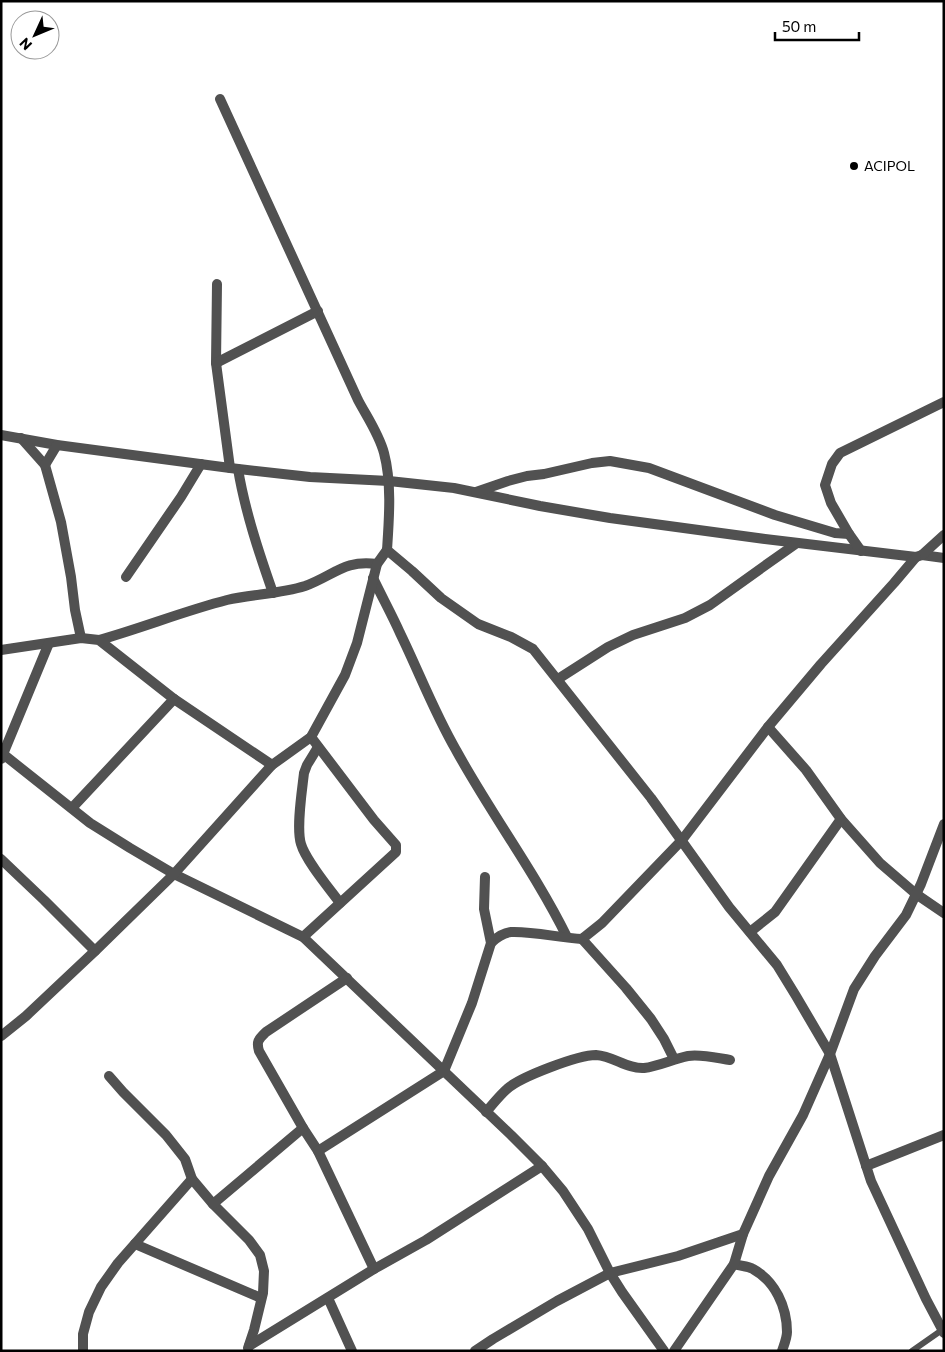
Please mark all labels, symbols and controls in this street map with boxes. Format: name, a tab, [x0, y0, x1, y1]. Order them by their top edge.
north arrow	[10, 10, 60, 60]
scale bar	[775, 10, 859, 42]
text: 50 m	[782, 17, 816, 35]
text: N	[16, 35, 35, 54]
place label: ACIPOL	[864, 157, 915, 174]
marker: ACIPOL	[848, 160, 860, 172]

